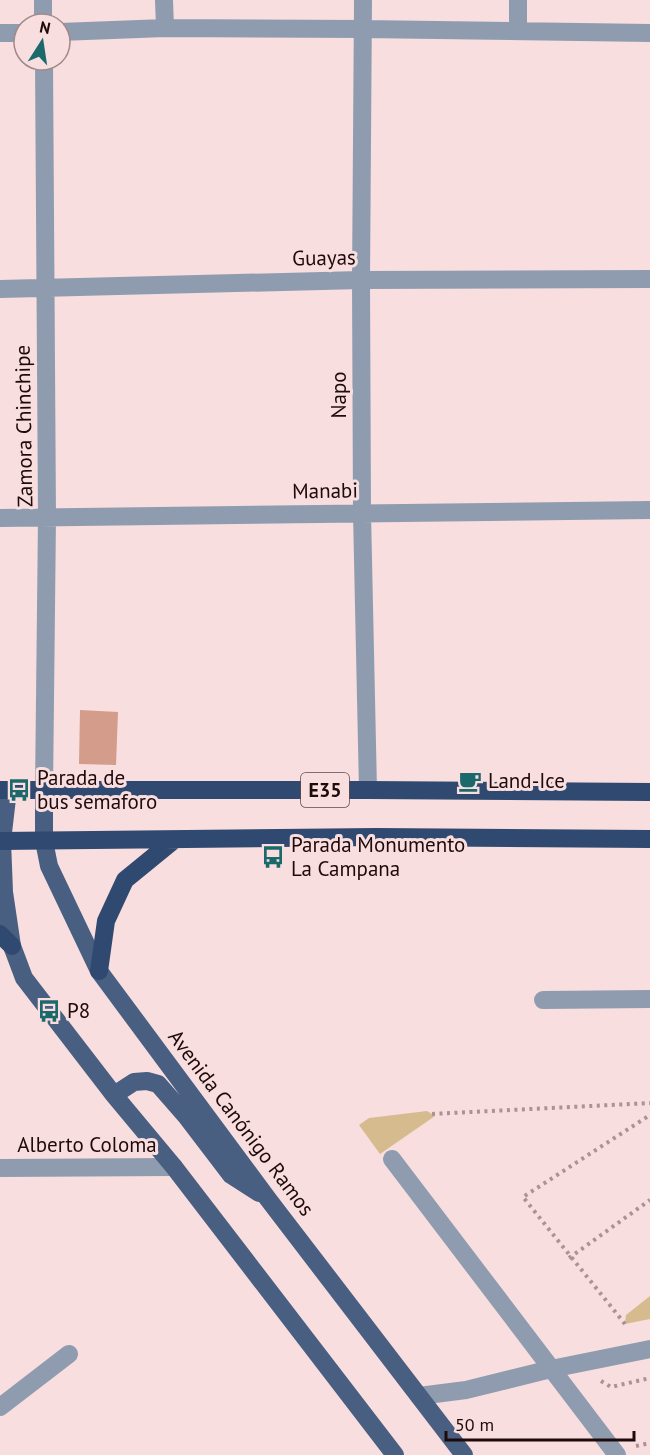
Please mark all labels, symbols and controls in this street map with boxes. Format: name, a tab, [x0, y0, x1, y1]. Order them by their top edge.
north arrow	[12, 12, 72, 72]
text: N	[38, 16, 52, 38]
street label: Guayas	[292, 243, 356, 272]
street label: Zamora Chinchipe	[9, 345, 38, 507]
street label: Napo	[325, 371, 352, 419]
street label: Manabi	[292, 476, 358, 505]
place label: Parada de bus semaforo	[37, 764, 157, 815]
place label: Land-Ice	[488, 767, 565, 794]
cafe icon: Land-Ice	[457, 768, 483, 794]
road number: E35	[301, 773, 349, 807]
bus stop icon: Parada de bus semaforo	[6, 777, 32, 803]
place label: Parada Monumento La Campana	[291, 831, 465, 882]
bus stop icon: Parada Monumento La Campana	[260, 844, 286, 870]
place label: P8	[67, 997, 90, 1024]
bus stop icon: P8	[36, 998, 62, 1024]
street label: Avenida Canónigo Ramos	[162, 1024, 320, 1221]
street label: Alberto Coloma	[17, 1131, 157, 1158]
scale bar	[446, 1404, 634, 1442]
text: 50 m	[455, 1413, 494, 1436]

